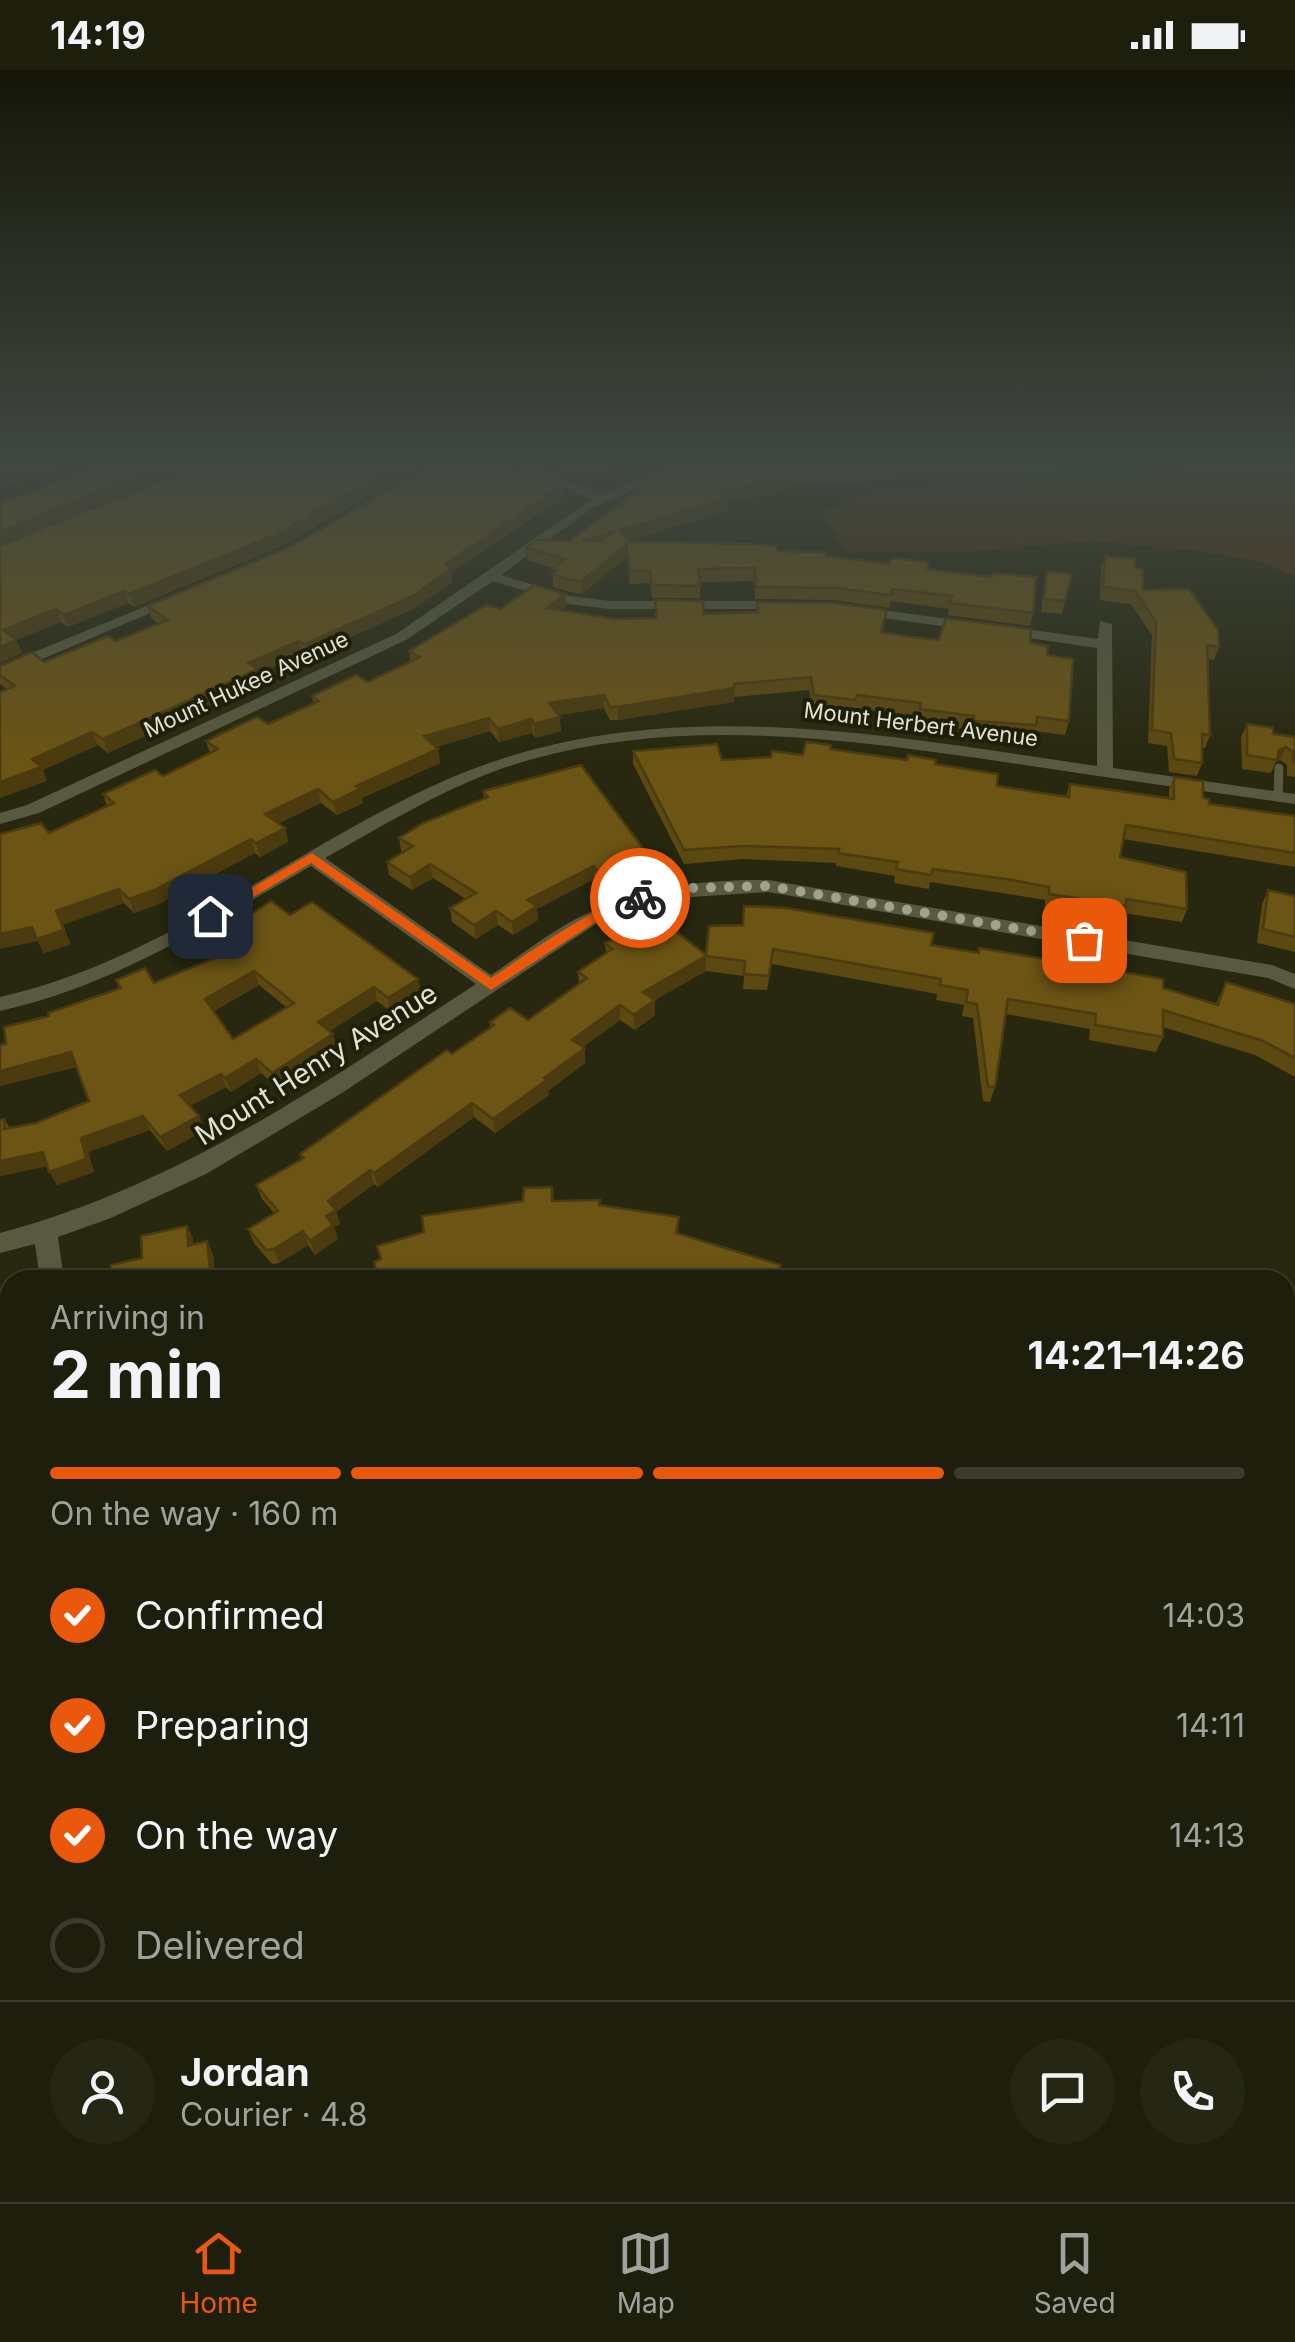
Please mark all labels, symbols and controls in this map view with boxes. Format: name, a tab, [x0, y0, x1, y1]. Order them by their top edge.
text: 14:19	[50, 12, 146, 58]
street label: Mount Hukee Avenue	[140, 625, 352, 743]
street label: Mount Herbert Avenue	[802, 697, 1040, 751]
courier	[590, 848, 690, 948]
icon: bike	[613, 871, 668, 926]
pin	[168, 874, 253, 959]
icon: home	[183, 889, 238, 944]
pin	[1042, 898, 1127, 983]
icon: bag	[1057, 913, 1112, 968]
street label: Mount Henry Avenue	[189, 976, 443, 1152]
text: Arriving in	[50, 1298, 205, 1337]
text: 14:21–14:26	[1028, 1332, 1245, 1378]
text: 2 min	[50, 1335, 224, 1414]
text: On the way · 160 m	[50, 1494, 338, 1533]
icon: check	[50, 1588, 105, 1643]
text: Confirmed	[135, 1592, 325, 1638]
text: 14:03	[1162, 1596, 1245, 1635]
icon: check	[50, 1698, 105, 1753]
text: Preparing	[135, 1702, 310, 1748]
text: 14:11	[1176, 1706, 1245, 1745]
icon: check	[50, 1808, 105, 1863]
text: On the way	[135, 1812, 338, 1858]
text: 14:13	[1169, 1816, 1245, 1855]
text: Delivered	[135, 1922, 305, 1968]
button: person	[50, 2039, 155, 2144]
button: chat	[1010, 2039, 1115, 2144]
button: phone	[1140, 2039, 1245, 2144]
text: Jordan	[180, 2049, 310, 2095]
text: Courier · 4.8	[180, 2095, 368, 2134]
tab: Home	[179, 2226, 258, 2320]
tab: Map	[617, 2226, 675, 2320]
tab: Saved	[1034, 2226, 1116, 2320]

